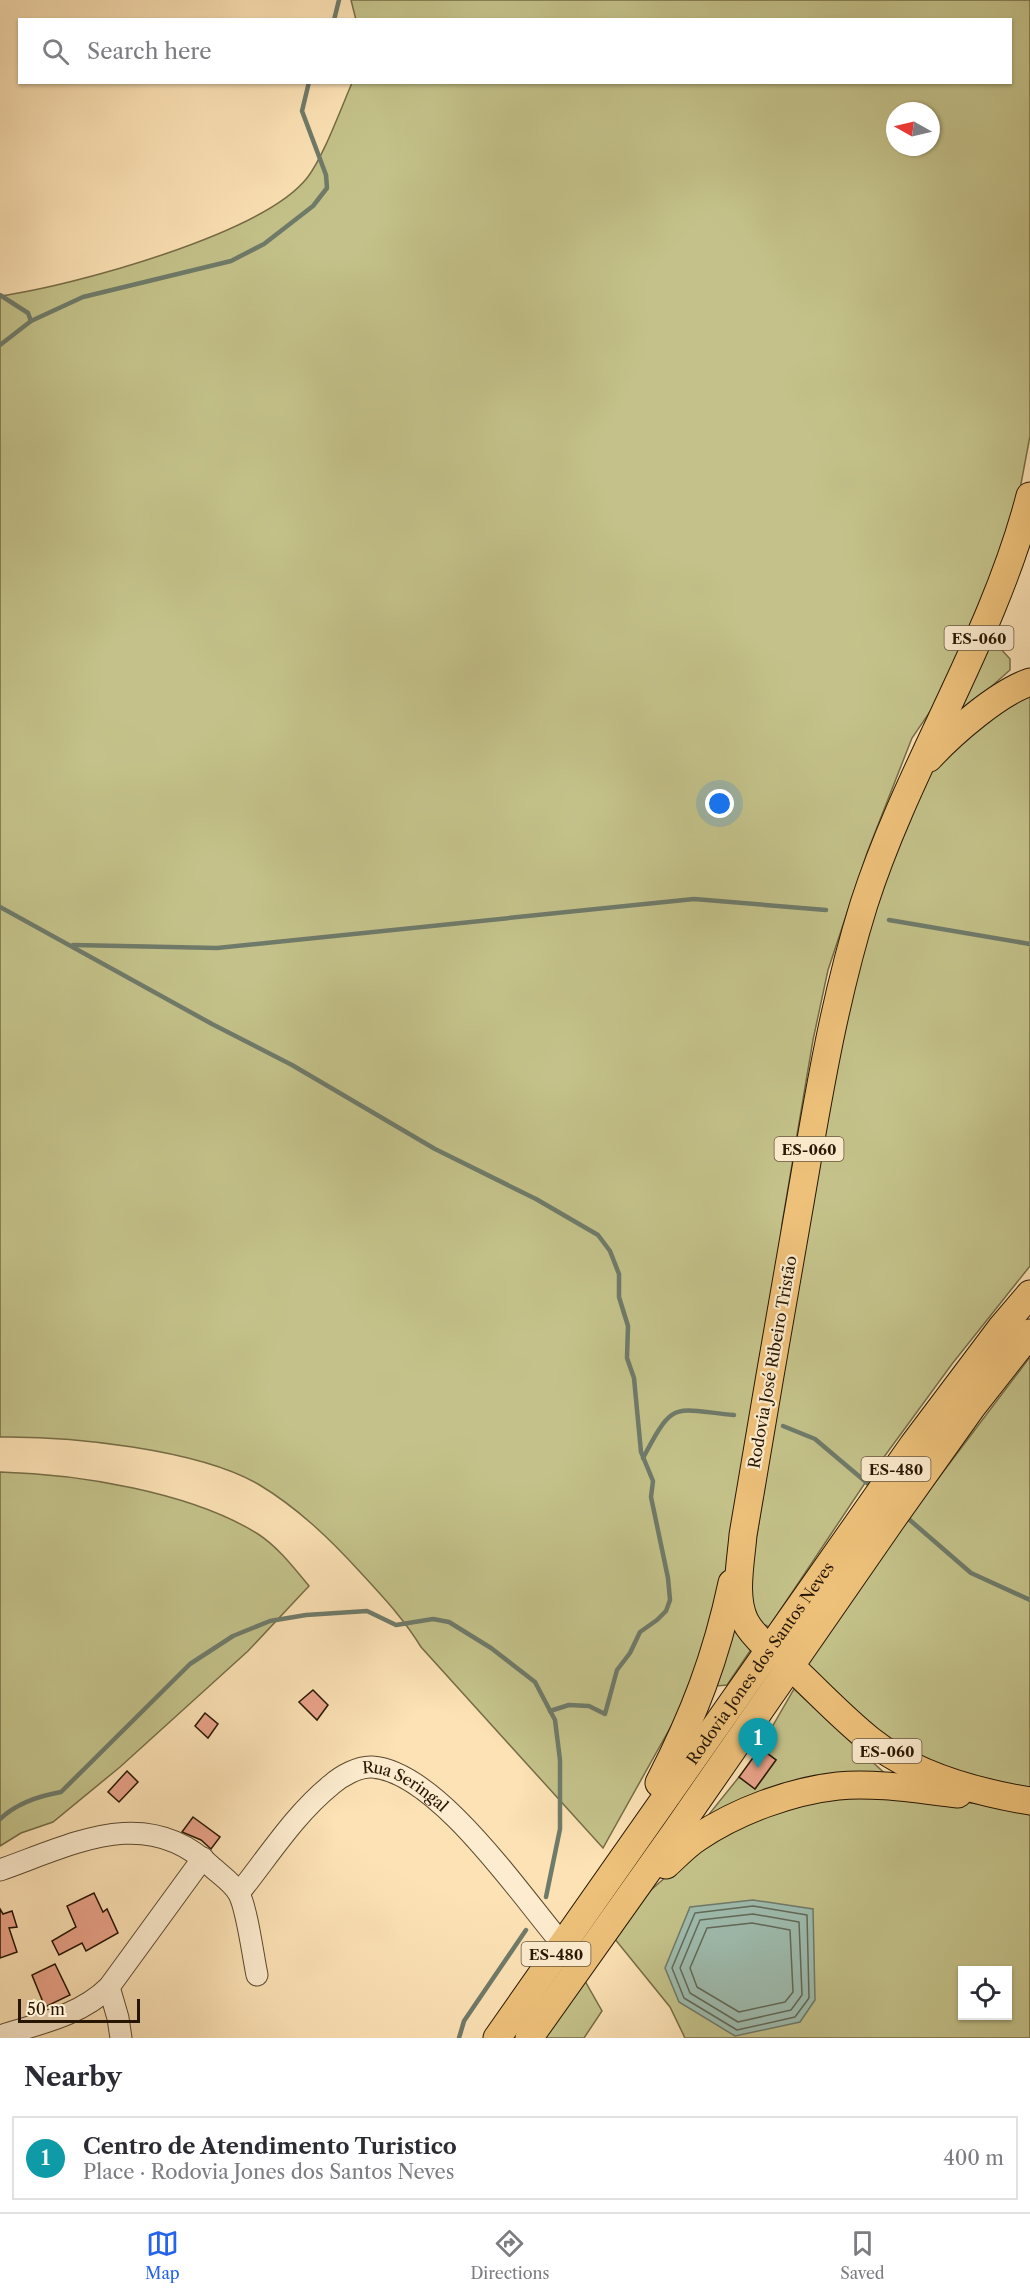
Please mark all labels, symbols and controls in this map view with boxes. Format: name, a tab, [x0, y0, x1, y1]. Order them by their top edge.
search box	[18, 18, 1012, 84]
icon: search	[39, 35, 72, 68]
text: Search here	[87, 38, 212, 65]
north arrow	[886, 102, 940, 156]
road number: ES-060	[944, 626, 1014, 650]
your location	[705, 789, 734, 818]
road number: ES-060	[774, 1137, 844, 1161]
street label: Rodovia José Ribeiro Tristão	[743, 1254, 801, 1470]
road number: ES-480	[862, 1457, 930, 1481]
street label: Rodovia Jones dos Santos Neves	[682, 1558, 838, 1768]
pin: 1	[738, 1718, 777, 1768]
road number: ES-060	[852, 1739, 922, 1763]
street label: Rua Seringal	[361, 1757, 453, 1816]
road number: ES-480	[522, 1942, 590, 1966]
map controls	[958, 1966, 1012, 2020]
button: locate	[958, 1966, 1012, 2020]
scale bar	[18, 1996, 140, 2024]
text: 50 m	[27, 1999, 65, 2019]
text: Nearby	[24, 2061, 122, 2093]
text: Centro de Atendimento Turistico	[83, 2133, 457, 2160]
text: 1	[41, 2146, 50, 2170]
text: 400 m	[943, 2146, 1004, 2170]
text: Place · Rodovia Jones dos Santos Neves	[83, 2160, 455, 2184]
tab: Map	[145, 2227, 180, 2283]
tab: Directions	[470, 2227, 549, 2283]
tab: Saved	[840, 2227, 885, 2283]

